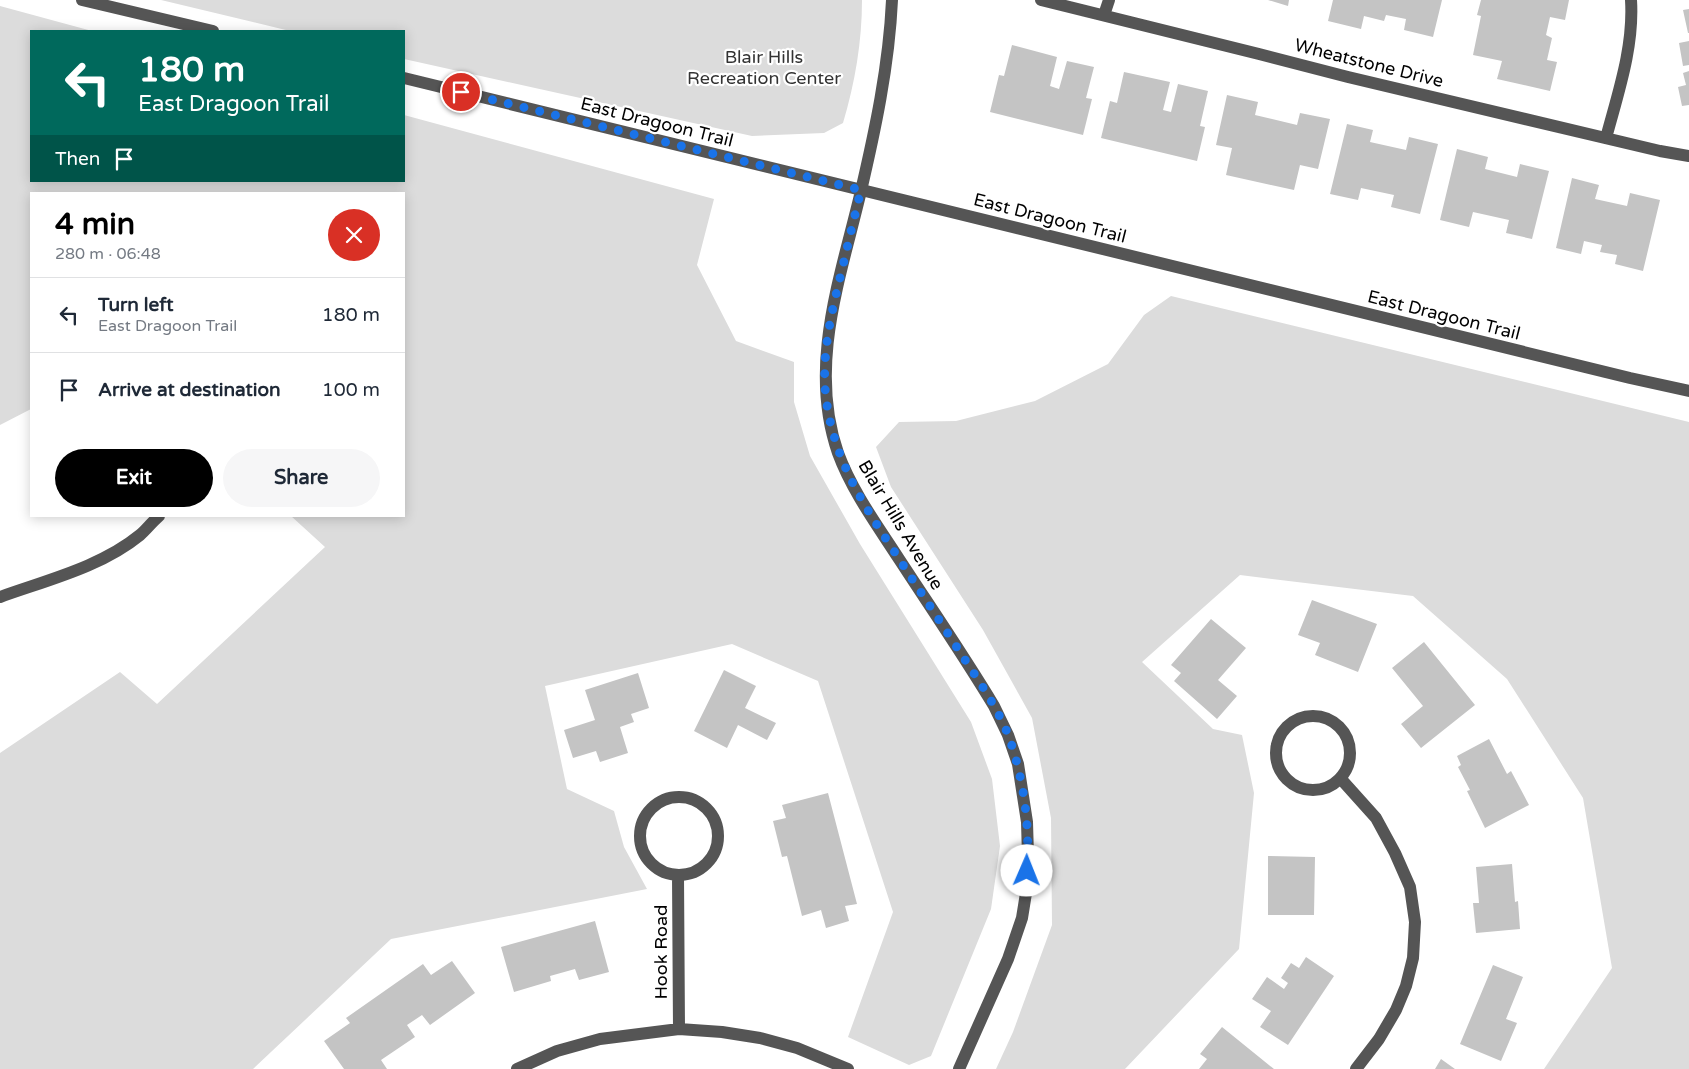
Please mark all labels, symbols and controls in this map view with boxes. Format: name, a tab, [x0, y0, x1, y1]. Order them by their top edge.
street label: Wheatstone Drive	[1292, 34, 1446, 92]
park label: Blair Hills Recreation Center	[687, 46, 841, 89]
text: 180 m	[138, 49, 245, 91]
icon: left	[55, 50, 120, 115]
pin	[440, 71, 482, 113]
icon: arrive	[447, 78, 475, 106]
text: East Dragoon Trail	[138, 91, 330, 117]
street label: East Dragoon Trail	[578, 92, 736, 152]
icon: arrive	[110, 145, 138, 173]
text: Then	[55, 148, 100, 170]
street label: East Dragoon Trail	[971, 188, 1129, 248]
text: 4 min	[55, 206, 135, 243]
button: close	[328, 209, 380, 261]
text: 280 m · 06:48	[55, 244, 161, 264]
street label: East Dragoon Trail	[1365, 285, 1523, 345]
text: Turn left	[98, 294, 174, 316]
icon: left	[55, 301, 83, 329]
text: 180 m	[322, 304, 380, 326]
text: East Dragoon Trail	[98, 316, 237, 336]
icon: arrive	[55, 376, 83, 404]
text: Arrive at destination	[98, 379, 281, 401]
text: 100 m	[322, 379, 380, 401]
button: Exit	[55, 449, 213, 507]
button: Share	[223, 449, 380, 507]
street label: Blair Hills Avenue	[854, 456, 948, 594]
position arrow	[1000, 844, 1052, 896]
street label: Hook Road	[650, 905, 672, 999]

